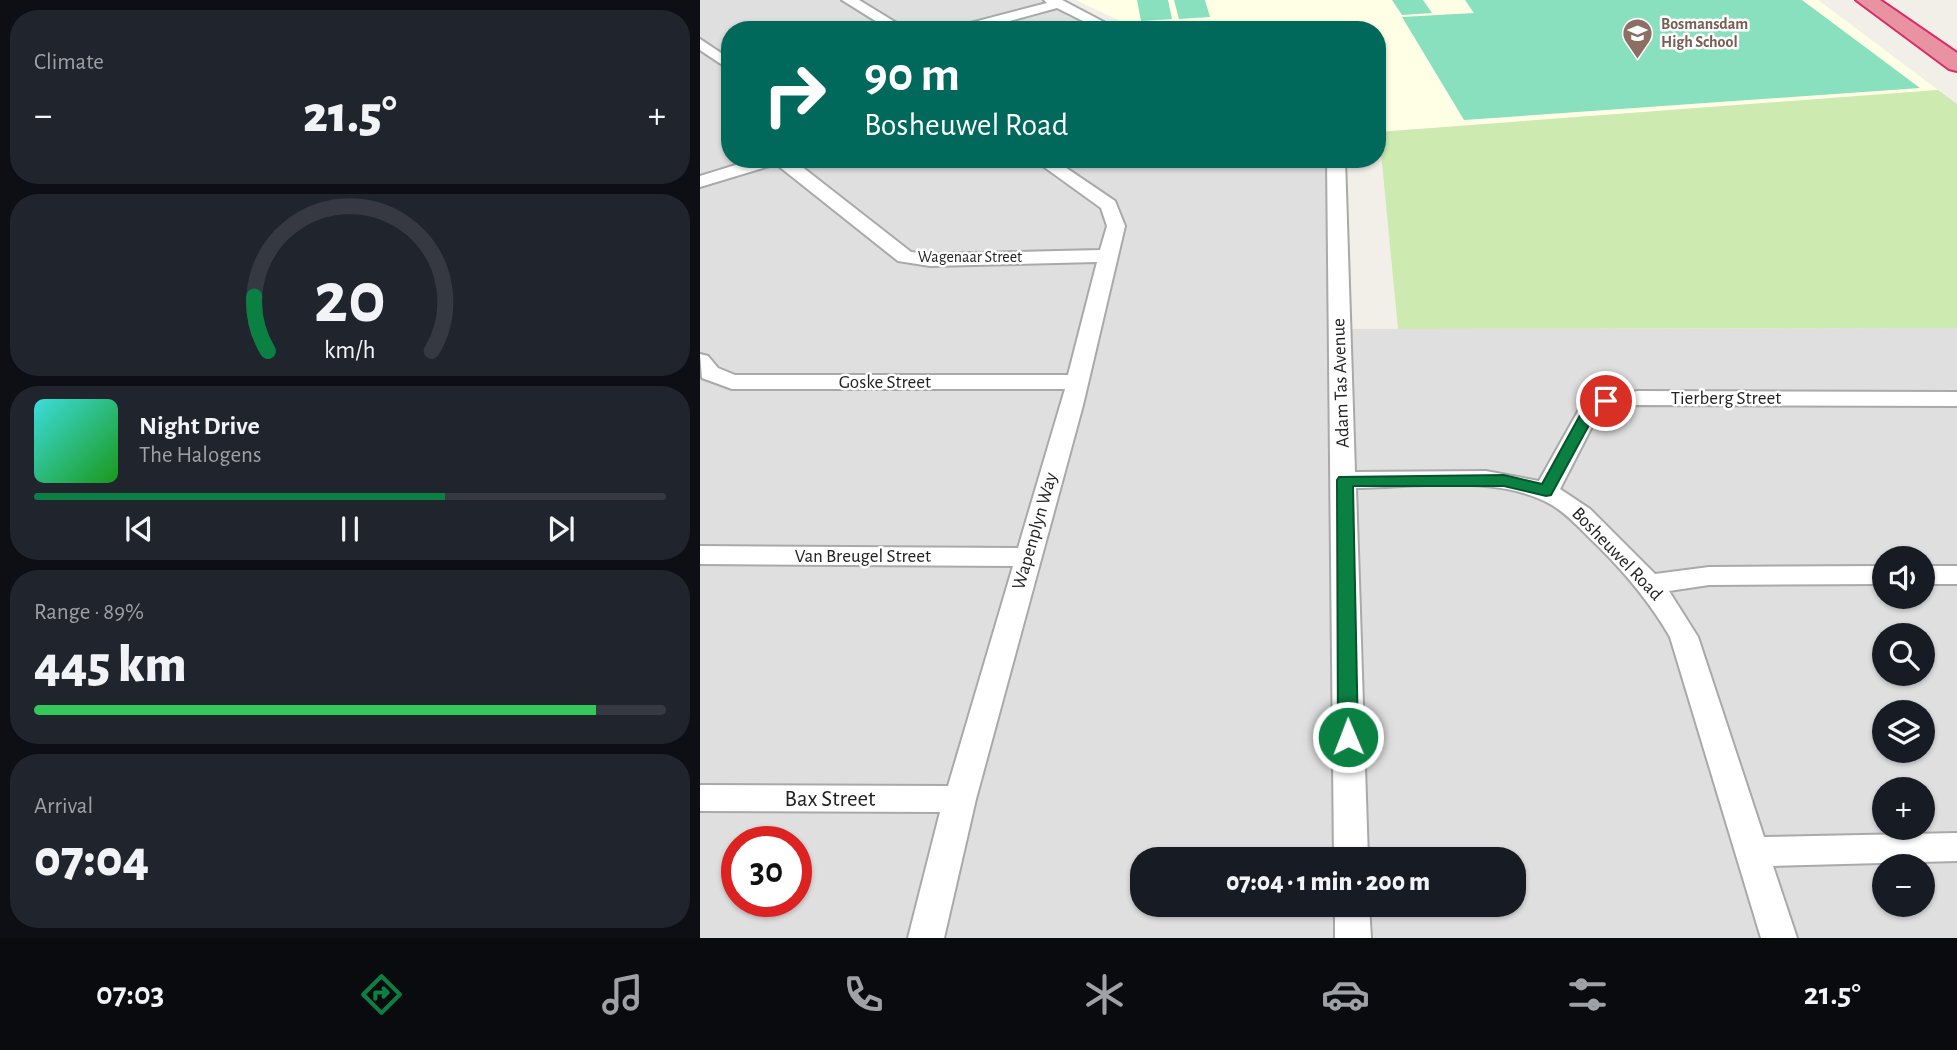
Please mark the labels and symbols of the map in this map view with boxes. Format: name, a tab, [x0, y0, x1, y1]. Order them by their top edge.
school or university icon: Bosmansdam High School	[1621, 16, 1655, 60]
place label: Bosmansdam High School	[1661, 16, 1748, 50]
street label: Wagenaar Street	[918, 249, 1022, 265]
street label: Adam Tas Avenue	[1329, 318, 1353, 448]
pin	[1576, 371, 1636, 431]
street label: Goske Street	[839, 373, 931, 392]
street label: Tierberg Street	[1671, 389, 1781, 408]
street label: Wapenplyn Way	[1009, 470, 1061, 592]
street label: Bosheuwel Road	[1568, 504, 1666, 604]
street label: Van Breugel Street	[795, 547, 931, 566]
position arrow	[1311, 700, 1385, 774]
street label: Bax Street	[785, 788, 876, 811]
speed limit sign: 30	[721, 826, 812, 917]

